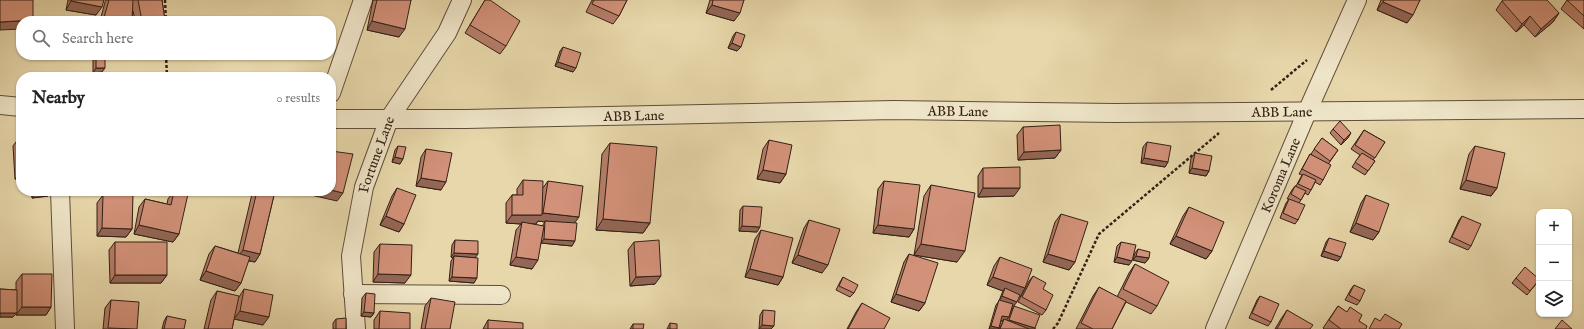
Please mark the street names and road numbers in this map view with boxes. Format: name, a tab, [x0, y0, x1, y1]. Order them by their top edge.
street label: ABB Lane	[926, 102, 989, 121]
street label: ABB Lane	[1250, 103, 1313, 122]
street label: ABB Lane	[602, 107, 665, 126]
street label: Fortune Lane	[355, 113, 399, 194]
street label: Koroma Lane	[1257, 135, 1305, 216]

